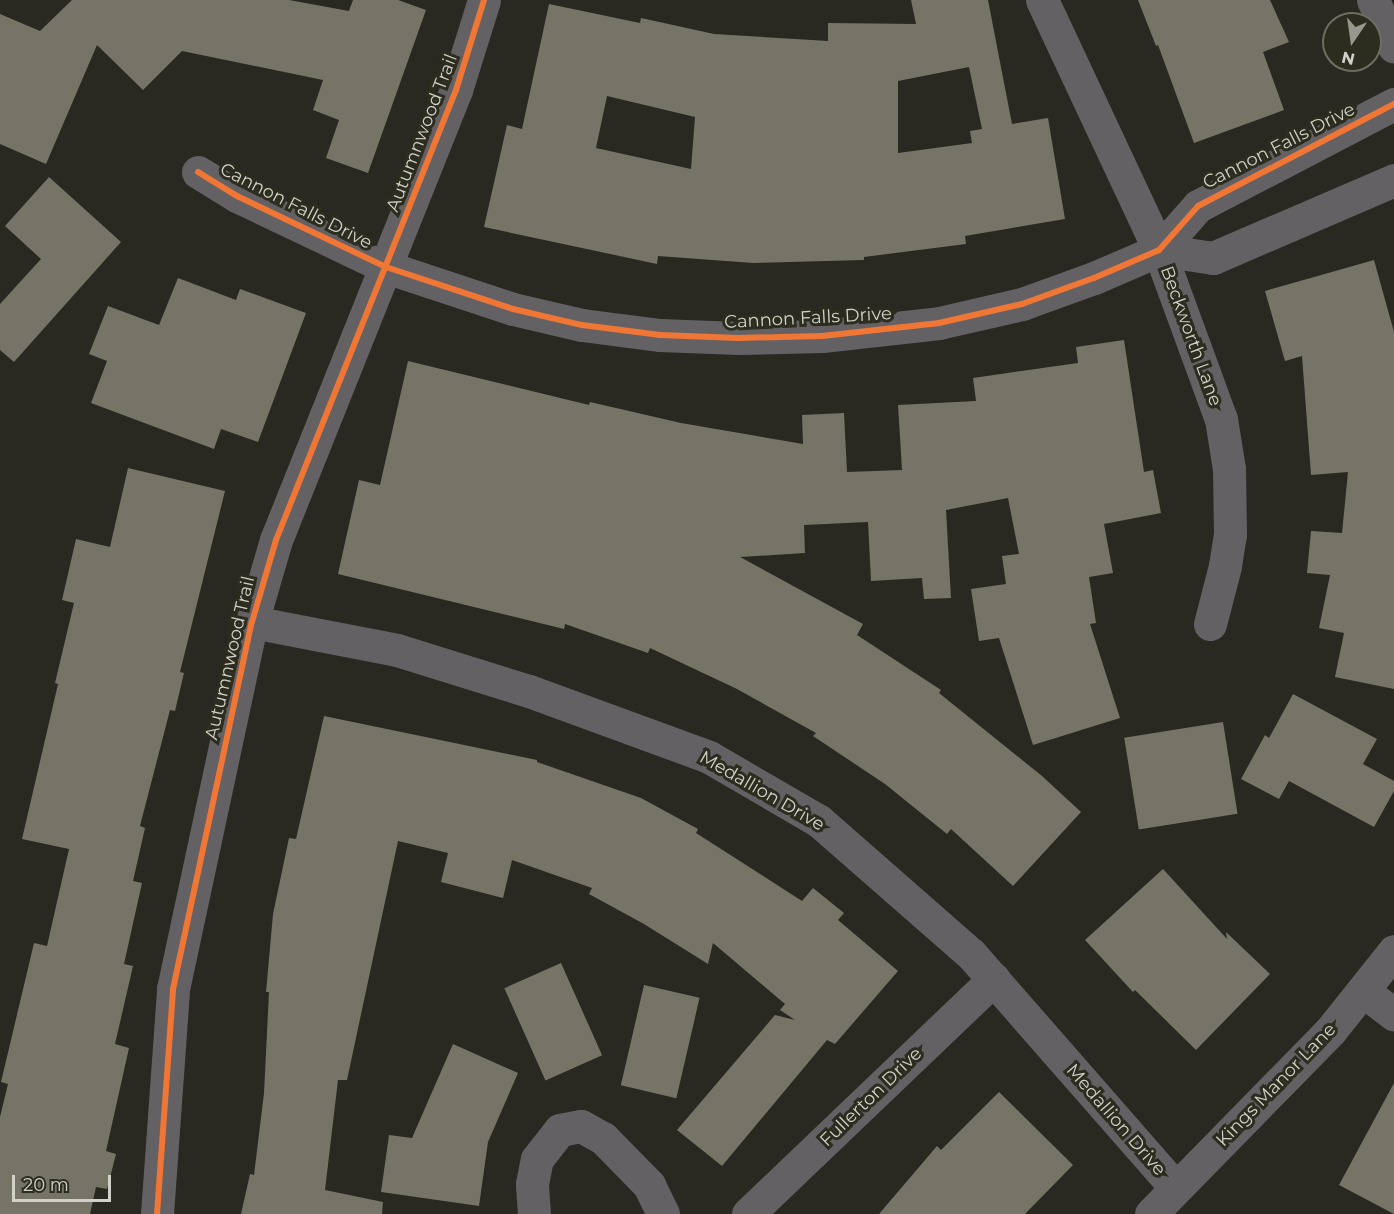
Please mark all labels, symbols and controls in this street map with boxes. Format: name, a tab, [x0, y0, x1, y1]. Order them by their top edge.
north arrow	[1322, 12, 1382, 72]
text: N	[1340, 47, 1357, 69]
street label: Autumnwood Trail	[382, 51, 462, 215]
street label: Cannon Falls Drive	[1199, 98, 1359, 194]
street label: Cannon Falls Drive	[216, 158, 376, 254]
street label: Beckworth Lane	[1156, 263, 1226, 409]
street label: Cannon Falls Drive	[724, 303, 892, 333]
street label: Autumnwood Trail	[201, 574, 259, 742]
street label: Medallion Drive	[696, 746, 828, 836]
street label: Kings Manor Lane	[1212, 1019, 1340, 1151]
street label: Fullerton Drive	[815, 1043, 927, 1151]
street label: Medallion Drive	[1062, 1060, 1170, 1180]
scale bar	[15, 1163, 114, 1201]
text: 20 m	[23, 1174, 69, 1196]

